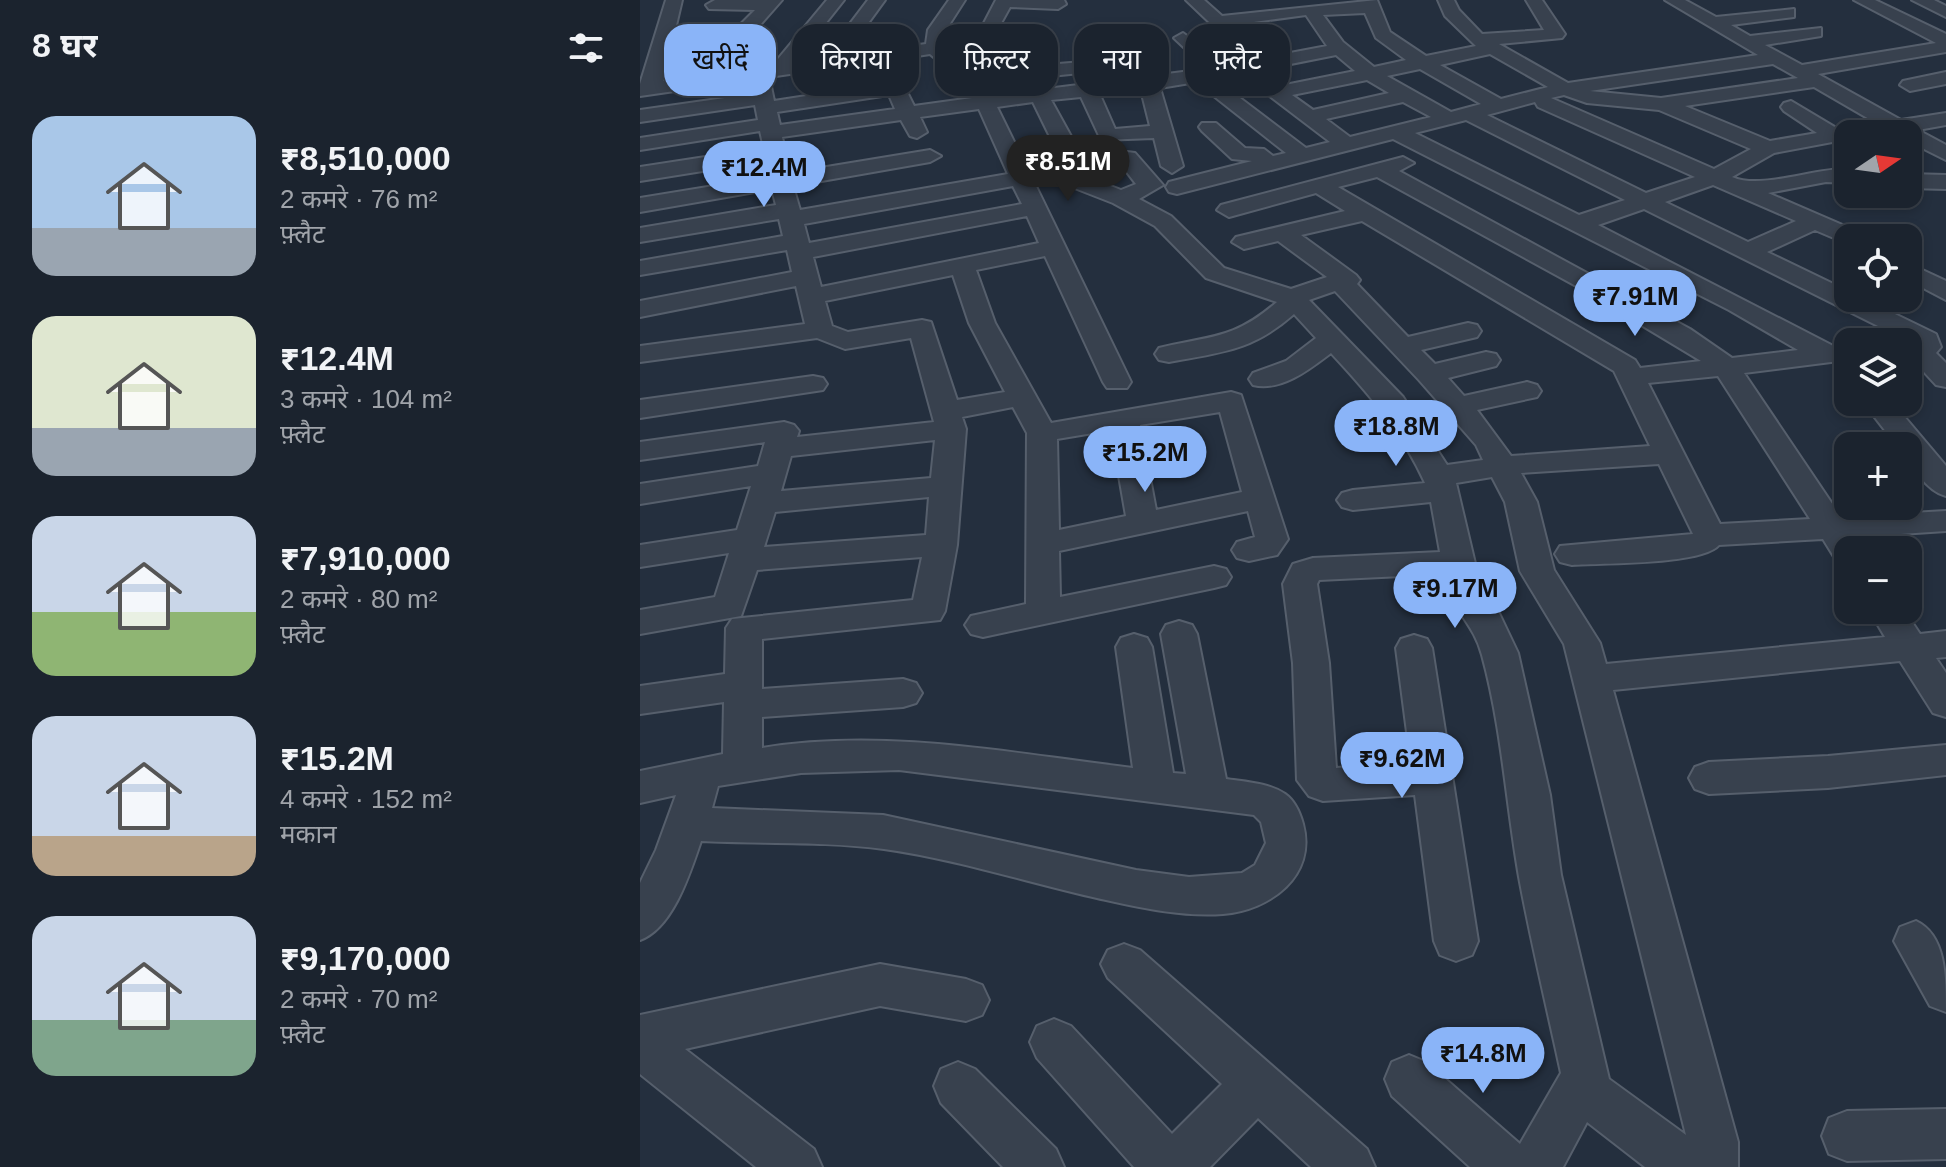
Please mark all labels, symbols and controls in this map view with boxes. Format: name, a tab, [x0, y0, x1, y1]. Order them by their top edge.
chip: खरीदें	[664, 24, 776, 96]
chip: किराया	[792, 24, 919, 96]
chip: फ़िल्टर	[935, 24, 1058, 96]
chip: नया	[1074, 24, 1169, 96]
chip: फ़्लैट	[1185, 24, 1290, 96]
text: 8 घर	[32, 26, 97, 64]
icon: filters	[564, 26, 608, 70]
north arrow	[1834, 120, 1922, 208]
map controls	[1834, 120, 1922, 624]
pin: ₹8.51M	[1003, 135, 1133, 203]
text: ₹8,510,000	[280, 139, 451, 177]
pin: ₹12.4M	[699, 141, 829, 209]
text: ₹8.51M	[1024, 146, 1112, 176]
icon: home	[96, 148, 192, 244]
text: ₹12.4M	[720, 152, 808, 182]
text: 2 कमरे · 76 m²	[280, 184, 437, 214]
text: फ़्लैट	[280, 219, 325, 249]
button: locate	[1834, 224, 1922, 312]
pin: ₹7.91M	[1570, 270, 1700, 338]
text: ₹7.91M	[1591, 281, 1679, 311]
button: layers	[1834, 328, 1922, 416]
text: ₹12.4M	[280, 339, 394, 377]
icon: home	[96, 348, 192, 444]
text: 3 कमरे · 104 m²	[280, 384, 452, 414]
pin: ₹18.8M	[1331, 400, 1461, 468]
text: ₹18.8M	[1352, 411, 1440, 441]
text: फ़्लैट	[280, 419, 325, 449]
pin: ₹15.2M	[1080, 426, 1210, 494]
button: +	[1834, 432, 1922, 520]
text: ₹15.2M	[1101, 437, 1189, 467]
button: −	[1834, 536, 1922, 624]
text: ₹7,910,000	[280, 539, 451, 577]
icon: home	[96, 548, 192, 644]
pin: ₹9.17M	[1390, 562, 1520, 630]
text: ₹9.17M	[1411, 573, 1499, 603]
text: 2 कमरे · 80 m²	[280, 584, 437, 614]
text: फ़्लैट	[280, 619, 325, 649]
pin: ₹9.62M	[1337, 732, 1467, 800]
text: ₹15.2M	[280, 739, 394, 777]
text: ₹9.62M	[1358, 743, 1446, 773]
icon: home	[96, 748, 192, 844]
text: 4 कमरे · 152 m²	[280, 784, 452, 814]
text: मकान	[280, 819, 337, 849]
text: ₹9,170,000	[280, 939, 451, 977]
icon: home	[96, 948, 192, 1044]
text: 2 कमरे · 70 m²	[280, 984, 437, 1014]
text: फ़्लैट	[280, 1019, 325, 1049]
pin: ₹14.8M	[1418, 1027, 1548, 1095]
text: ₹14.8M	[1439, 1038, 1527, 1068]

